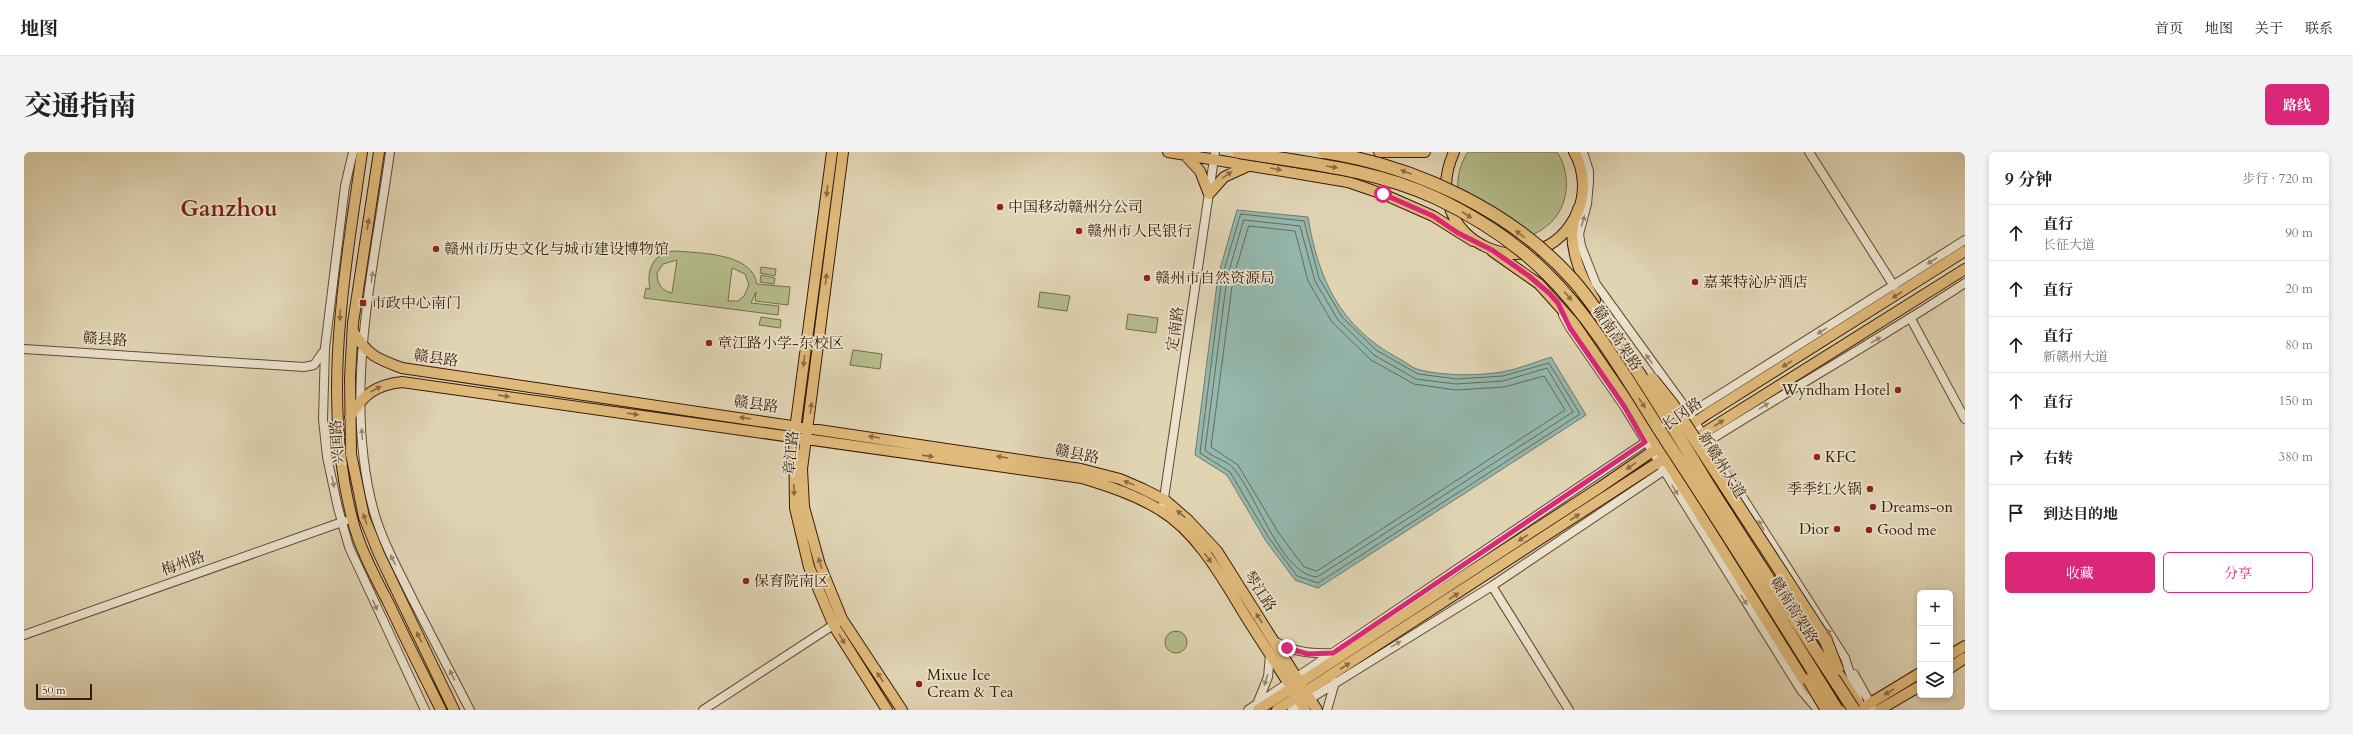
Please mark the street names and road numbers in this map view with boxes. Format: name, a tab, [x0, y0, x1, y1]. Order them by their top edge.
street label: 赣南高架路	[1588, 301, 1646, 375]
street label: 定南路	[1162, 305, 1188, 353]
street label: 赣县路	[82, 327, 128, 351]
street label: 赣县路	[412, 345, 460, 371]
street label: 赣县路	[732, 391, 780, 417]
street label: 长冈路	[1658, 393, 1706, 435]
street label: 兴国路	[325, 419, 349, 465]
street label: 新赣州大道	[1694, 428, 1750, 502]
street label: 章江路	[779, 430, 803, 476]
street label: 赣县路	[1053, 440, 1101, 468]
street label: 梅州路	[158, 546, 208, 580]
street label: 琴江路	[1239, 567, 1281, 615]
street label: 赣南高架路	[1766, 573, 1822, 647]

